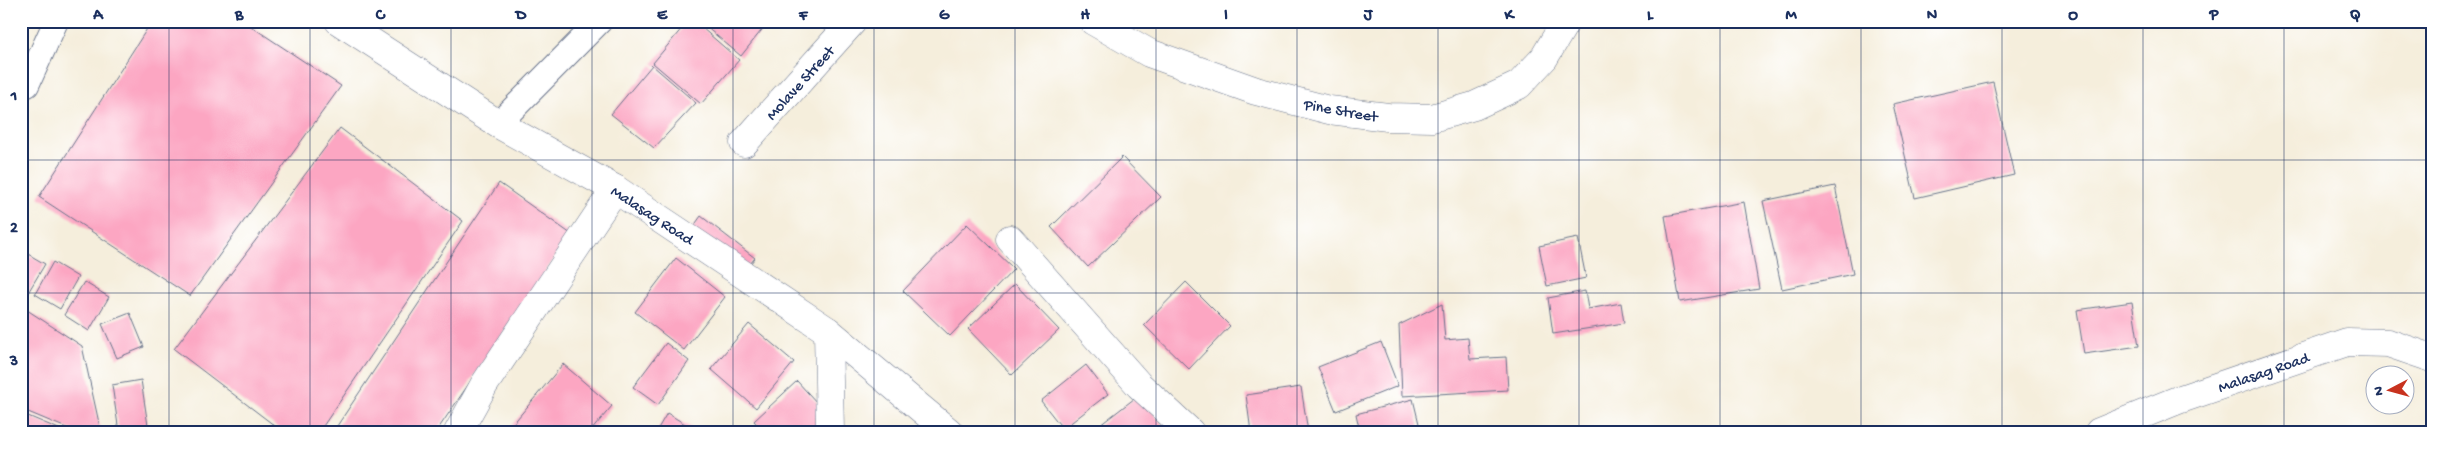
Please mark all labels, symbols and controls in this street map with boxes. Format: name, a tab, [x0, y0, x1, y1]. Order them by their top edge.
text: A	[92, 7, 104, 26]
text: B	[234, 7, 244, 26]
text: C	[375, 7, 386, 26]
text: D	[514, 7, 527, 26]
text: E	[657, 7, 668, 26]
text: F	[798, 7, 809, 26]
text: G	[939, 7, 950, 26]
text: H	[1080, 7, 1090, 26]
text: I	[1224, 7, 1228, 26]
text: J	[1363, 7, 1374, 26]
text: K	[1504, 7, 1516, 26]
text: L	[1647, 7, 1654, 26]
text: M	[1785, 7, 1797, 26]
text: N	[1927, 7, 1938, 26]
text: O	[2068, 7, 2078, 26]
text: P	[2209, 7, 2220, 26]
text: Q	[2350, 7, 2361, 26]
street label: Molave Street	[763, 42, 841, 125]
text: 1	[10, 88, 17, 107]
street label: Pine Street	[1301, 96, 1380, 129]
street label: Malasag Road	[606, 183, 697, 252]
text: 2	[10, 220, 18, 239]
street label: Malasag Road	[2216, 349, 2314, 399]
text: 3	[9, 353, 18, 372]
north arrow	[2366, 366, 2416, 416]
text: N	[2371, 386, 2388, 397]

